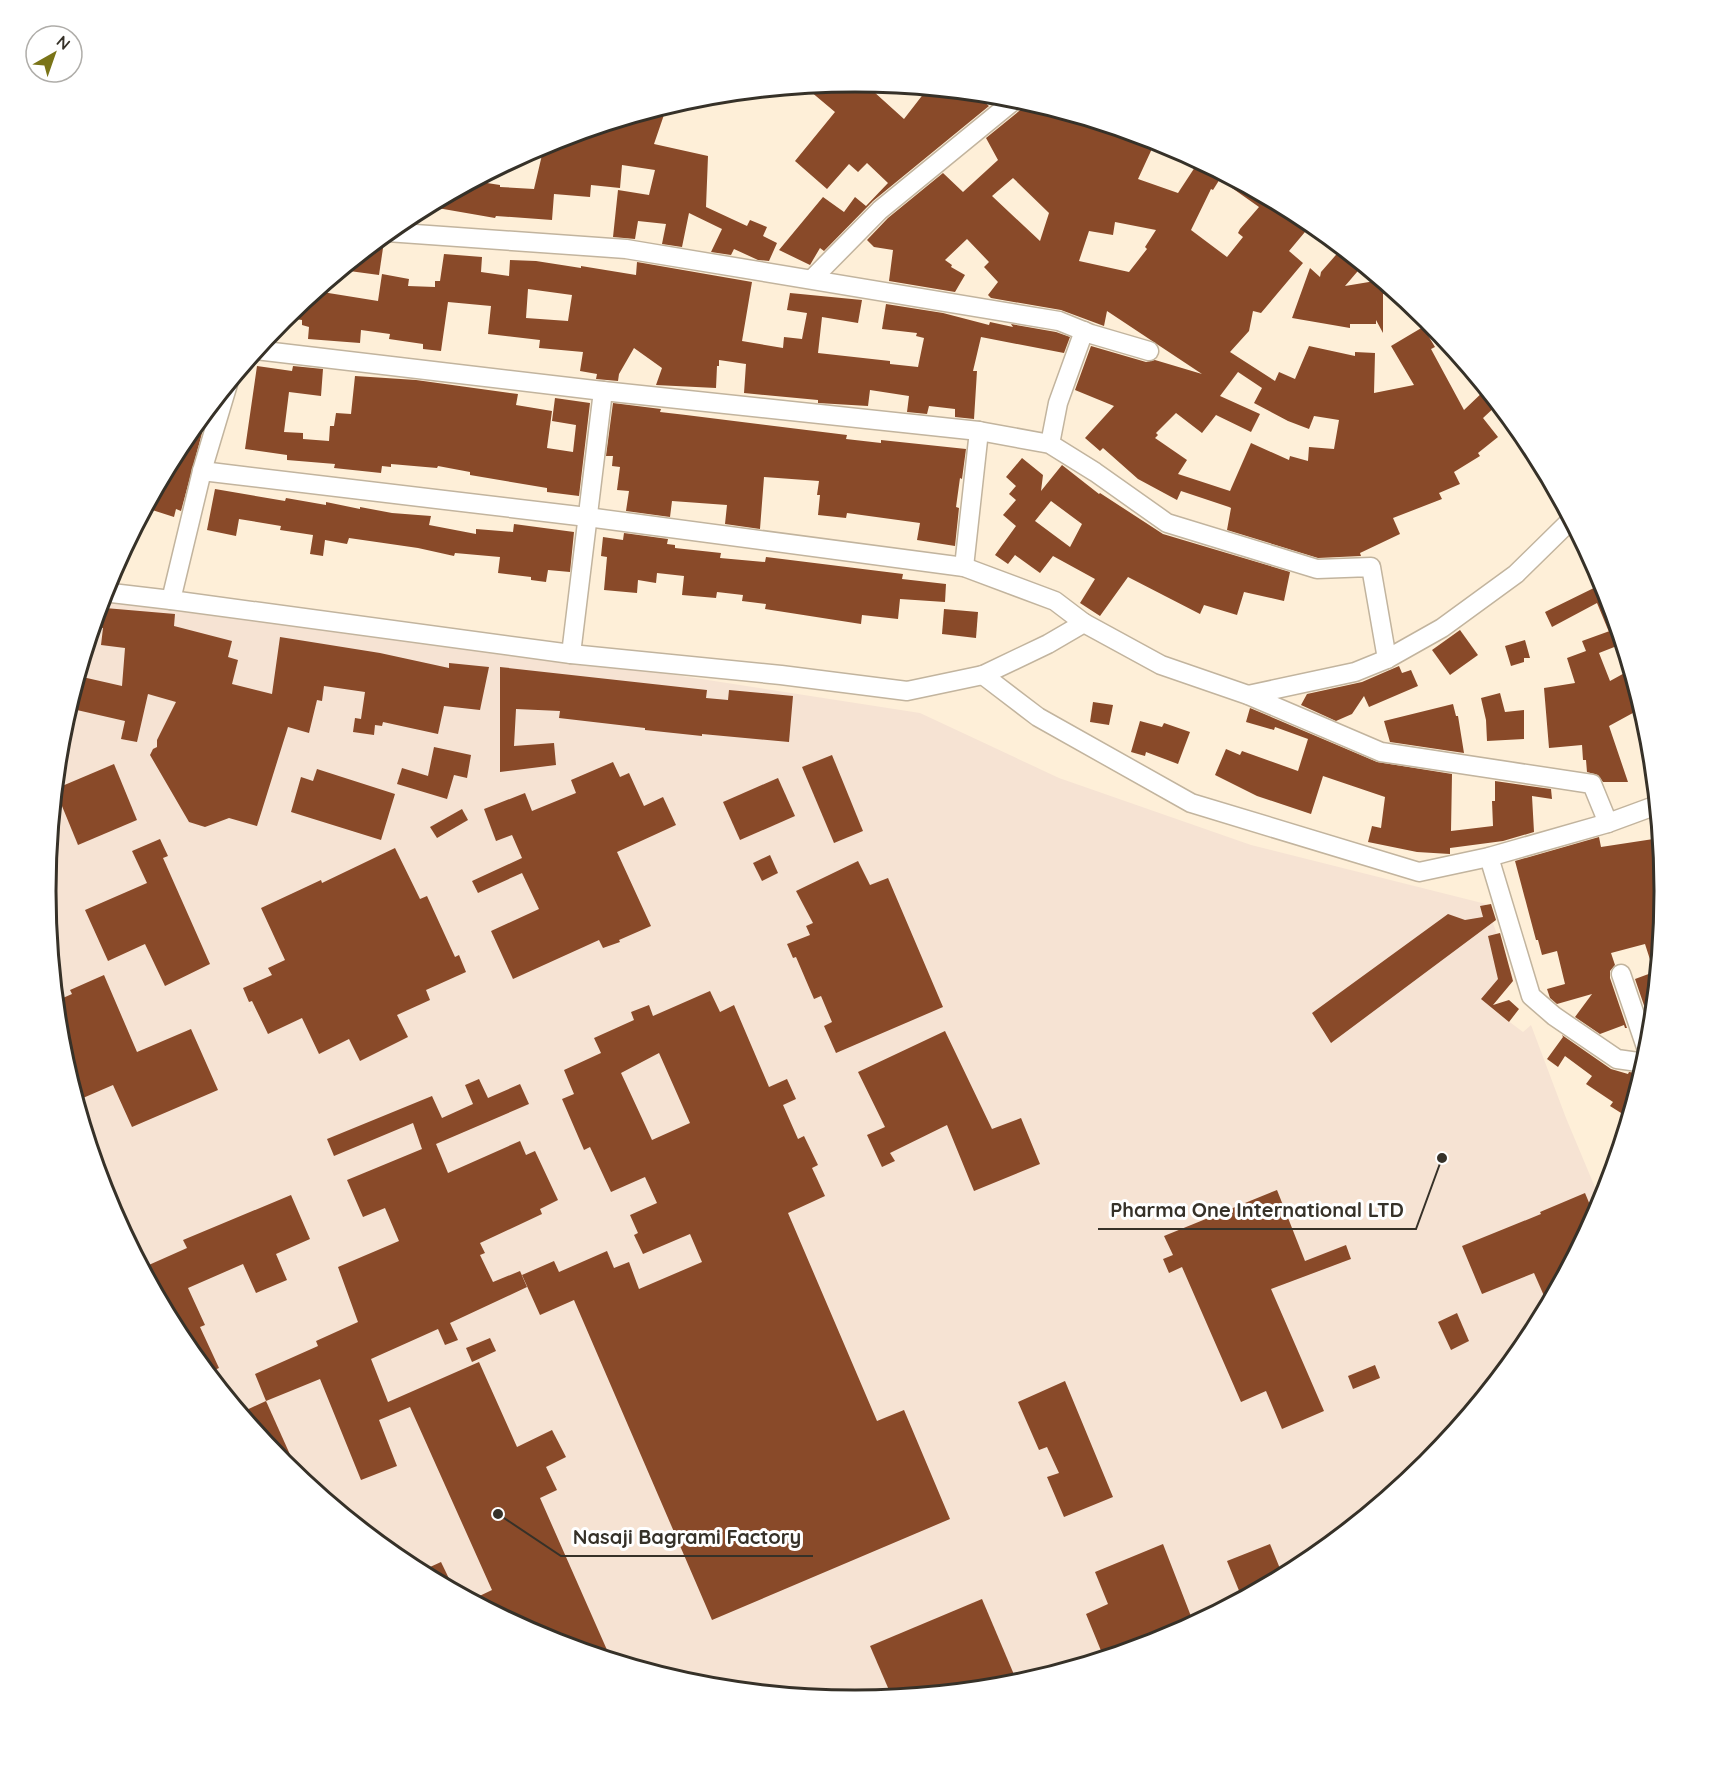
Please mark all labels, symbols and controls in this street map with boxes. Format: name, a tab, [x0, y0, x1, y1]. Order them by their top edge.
north arrow	[24, 24, 84, 84]
text: N	[53, 31, 75, 54]
callout: Pharma One International LTD	[1098, 1191, 1416, 1229]
text: Pharma One International LTD	[1110, 1197, 1404, 1222]
callout: Nasaji Bagrami Factory	[561, 1518, 813, 1556]
text: Nasaji Bagrami Factory	[573, 1524, 801, 1549]

